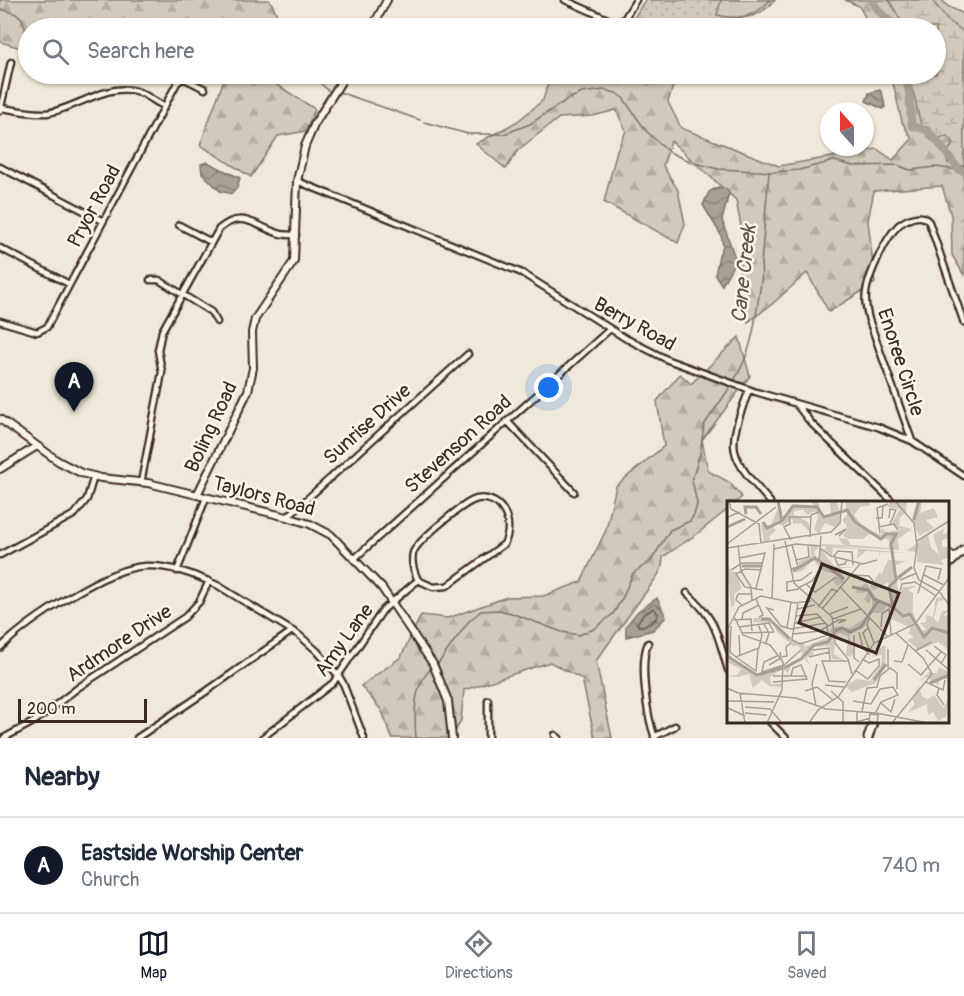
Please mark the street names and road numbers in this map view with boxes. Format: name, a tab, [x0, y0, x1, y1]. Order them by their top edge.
street label: Pryor Road	[62, 160, 126, 252]
street label: Berry Road	[590, 291, 680, 357]
street label: Enoree Circle	[872, 305, 930, 419]
street label: Boling Road	[179, 378, 243, 476]
street label: Sunrise Drive	[318, 378, 416, 470]
street label: Stevenson Road	[399, 389, 517, 499]
street label: Taylors Road	[210, 470, 318, 522]
street label: Amy Lane	[309, 598, 379, 681]
street label: Ardmore Drive	[62, 599, 177, 687]

